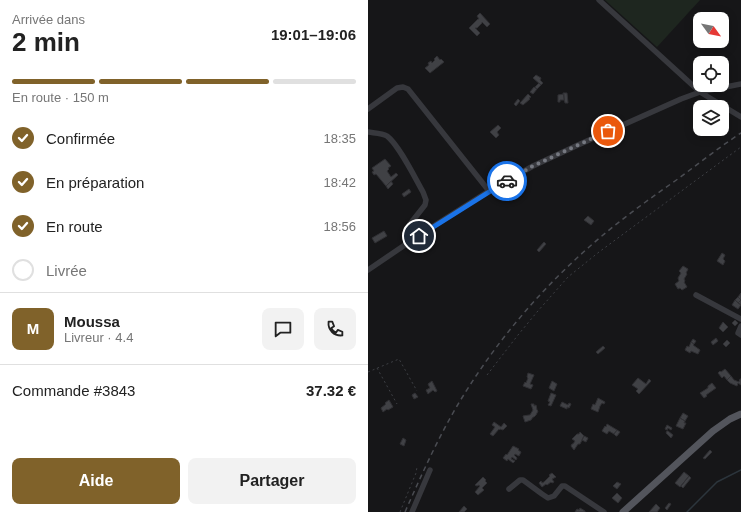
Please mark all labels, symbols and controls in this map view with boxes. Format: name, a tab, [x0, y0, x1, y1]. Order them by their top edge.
text: Arrivée dans	[12, 12, 85, 27]
north arrow	[693, 12, 729, 48]
map controls	[693, 12, 729, 136]
text: 19:01–19:06	[271, 26, 356, 43]
text: 2 min	[12, 27, 80, 57]
button: locate	[693, 56, 729, 92]
text: En route · 150 m	[12, 90, 109, 105]
button: layers	[693, 100, 729, 136]
pin	[591, 114, 625, 148]
icon: bag	[597, 120, 619, 142]
icon: check	[12, 127, 34, 149]
text: Confirmée	[46, 130, 115, 147]
text: 18:35	[323, 131, 356, 146]
courier	[487, 161, 527, 201]
icon: car	[496, 170, 518, 192]
icon: check	[12, 171, 34, 193]
text: En préparation	[46, 174, 144, 191]
text: 18:42	[323, 175, 356, 190]
icon: check	[12, 215, 34, 237]
text: En route	[46, 218, 103, 235]
text: 18:56	[323, 219, 356, 234]
pin	[402, 219, 436, 253]
icon: home	[408, 225, 430, 247]
text: Livrée	[46, 262, 87, 279]
button: chat	[262, 308, 304, 350]
button: phone	[314, 308, 356, 350]
text: Moussa	[64, 313, 120, 330]
text: M	[27, 320, 39, 337]
text: Livreur · 4.4	[64, 330, 133, 345]
text: Commande #3843	[12, 382, 135, 399]
text: 37.32 €	[306, 382, 356, 399]
button: Aide	[12, 458, 180, 504]
button: Partager	[188, 458, 356, 504]

